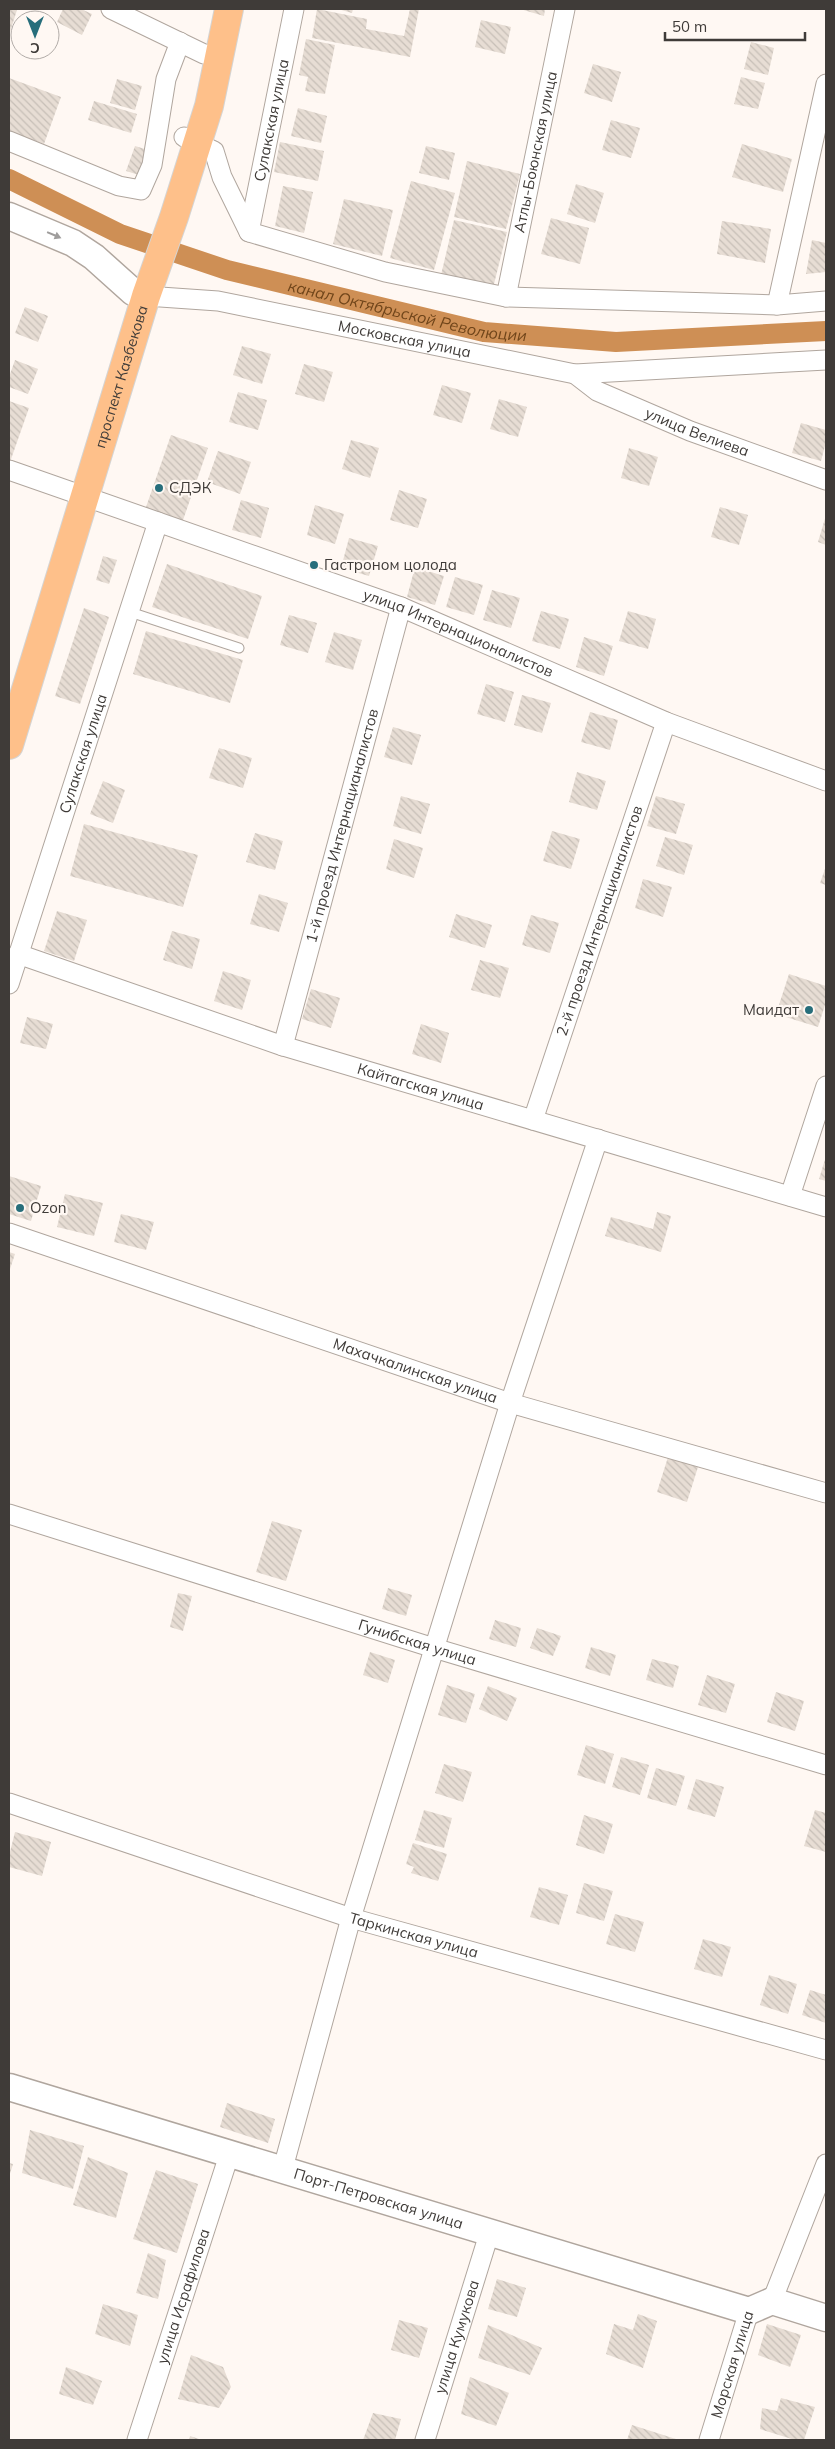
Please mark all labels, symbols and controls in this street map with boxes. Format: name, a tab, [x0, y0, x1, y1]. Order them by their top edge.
north arrow	[10, 10, 60, 60]
scale bar	[665, 10, 805, 42]
text: 50 m	[672, 17, 707, 36]
text: С	[30, 39, 40, 57]
street label: Сулакская улица	[249, 57, 293, 183]
street label: Атлы-Боюнская улица	[509, 70, 561, 234]
one-way arrow	[47, 232, 61, 240]
water label: канал Октябрьской Революции	[286, 275, 527, 345]
street label: проспект Казбекова	[90, 303, 152, 450]
street label: Московская улица	[337, 316, 473, 361]
street label: улица Велиева	[642, 403, 752, 460]
place label: СДЭК	[169, 478, 212, 497]
marker: СДЭК	[153, 482, 165, 494]
place label: Гастроном цолода	[324, 555, 457, 574]
marker: Гастроном цолода	[308, 559, 320, 571]
street label: улица Интернационалистов	[361, 585, 556, 681]
street label: Сулакская улица	[55, 691, 111, 816]
street label: 1-й проезд Интернацианалистов	[301, 707, 382, 945]
street label: 2-й проезд Интернацианалистов	[552, 803, 646, 1038]
place label: Маидат	[743, 1000, 799, 1019]
marker: Маидат	[803, 1004, 815, 1016]
street label: Кайтагская улица	[355, 1059, 486, 1114]
place label: Ozon	[30, 1198, 67, 1217]
marker: Ozon	[14, 1202, 26, 1214]
street label: Махачкалинская улица	[331, 1334, 500, 1407]
street label: Гунибская улица	[356, 1615, 479, 1669]
street label: Таркинская улица	[347, 1908, 481, 1962]
street label: Порт-Петровская улица	[292, 2164, 466, 2233]
street label: улица Исрафилова	[152, 2226, 214, 2366]
street label: улица Кумукова	[430, 2278, 483, 2396]
street label: Морская улица	[706, 2308, 758, 2420]

